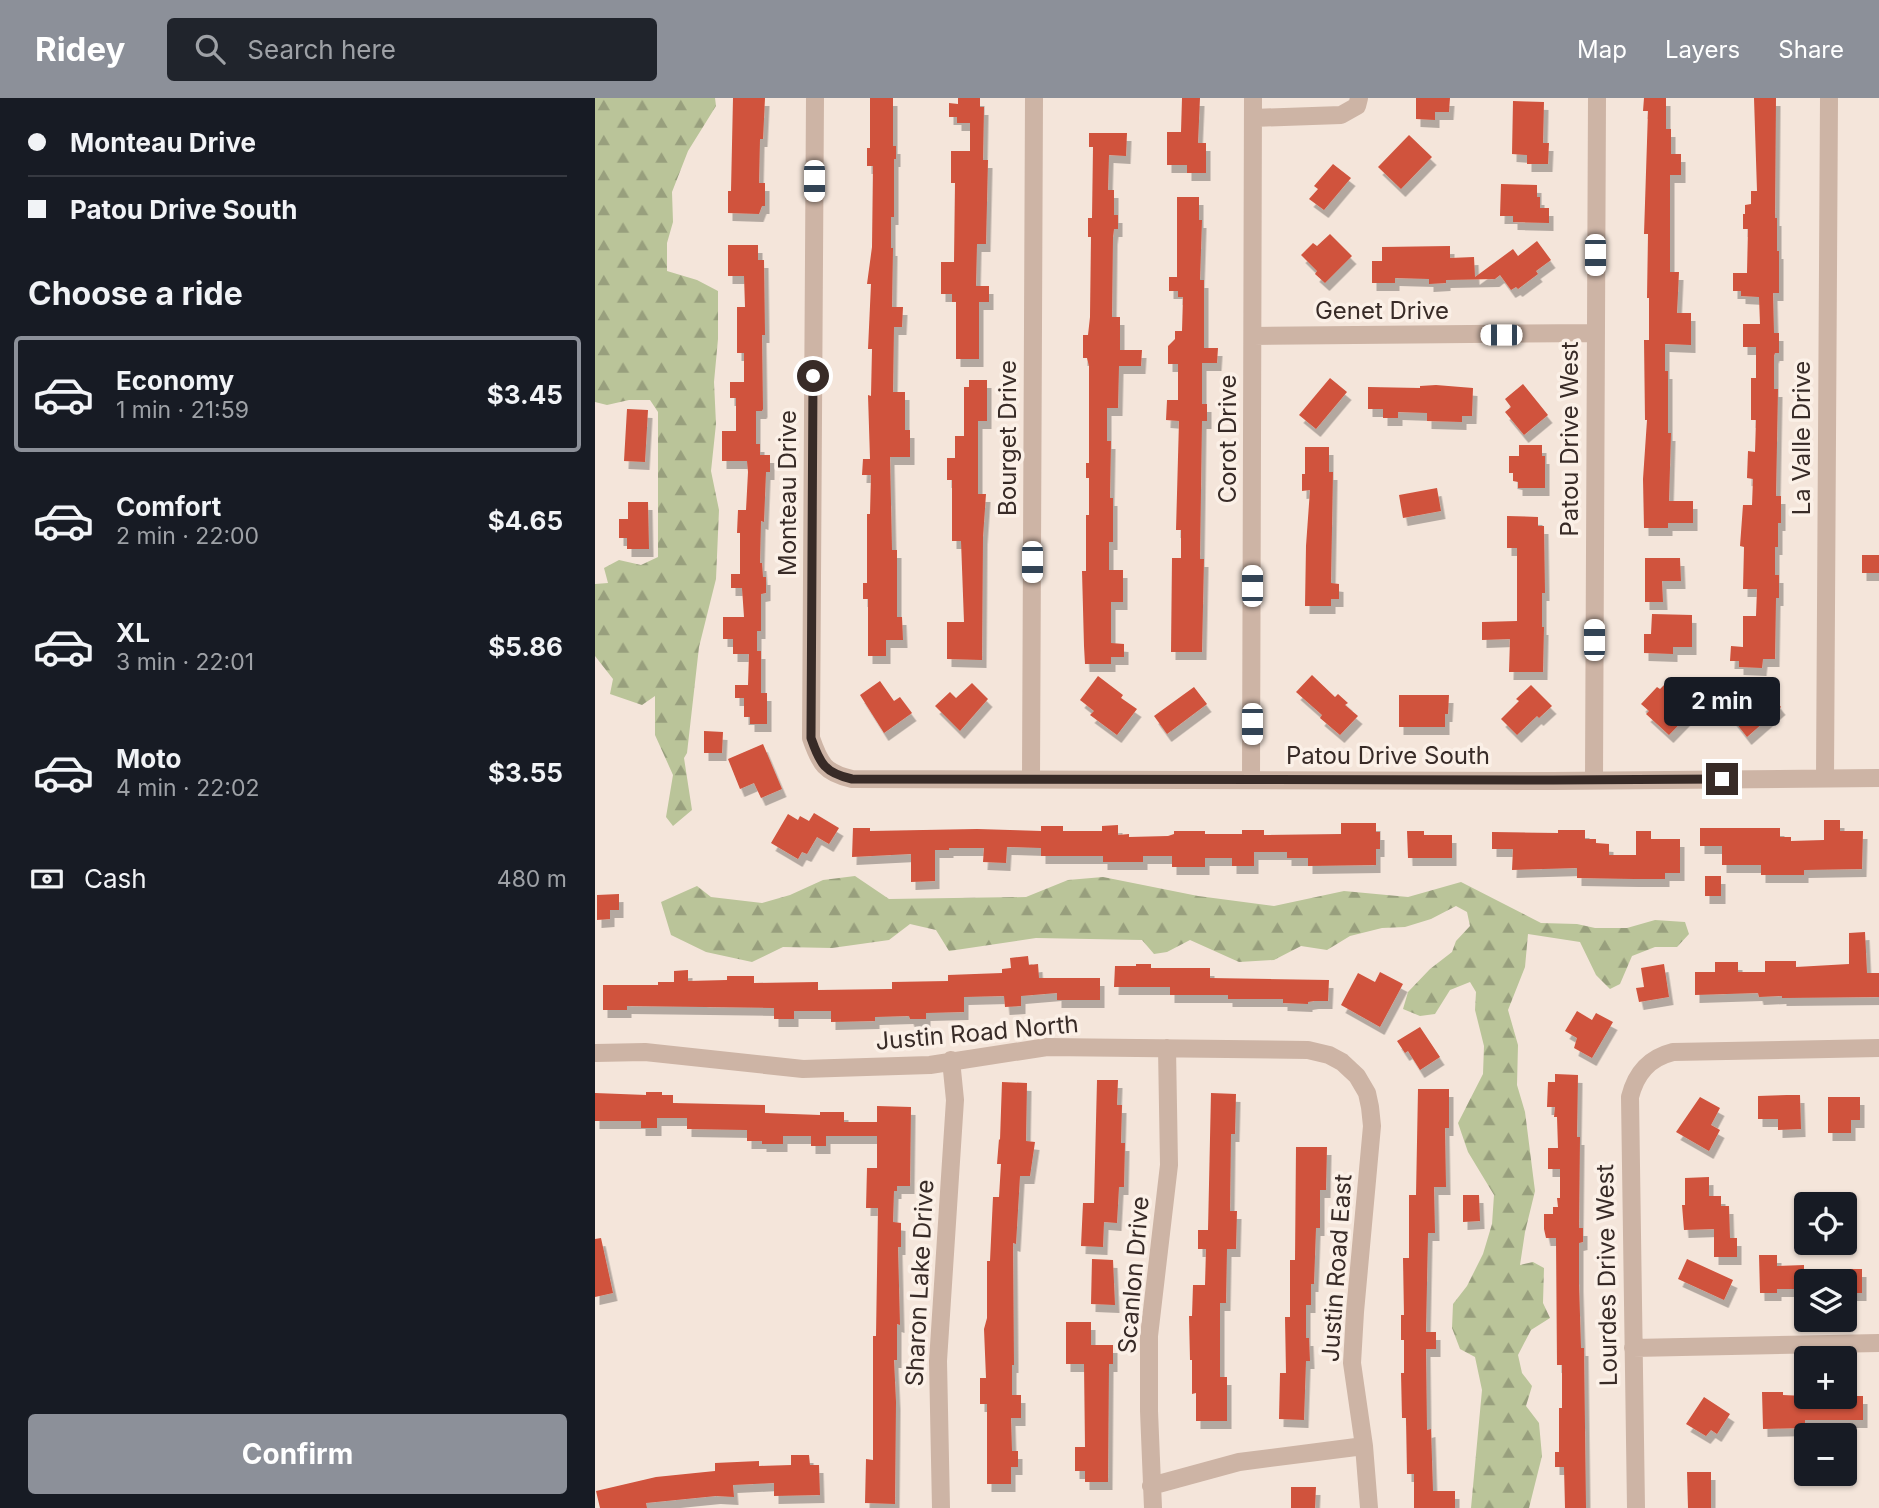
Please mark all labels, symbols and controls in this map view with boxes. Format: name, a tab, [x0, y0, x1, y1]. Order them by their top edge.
search box	[167, 18, 657, 81]
text: Ridey	[35, 29, 125, 69]
icon: search	[191, 30, 229, 68]
text: Search here	[247, 34, 396, 65]
text: Map	[1577, 35, 1627, 64]
text: Layers	[1665, 35, 1740, 64]
text: Share	[1778, 35, 1844, 64]
text: Monteau Drive	[70, 127, 256, 158]
car	[804, 160, 825, 202]
text: Patou Drive South	[70, 194, 297, 225]
car	[1585, 234, 1606, 276]
text: Choose a ride	[28, 274, 243, 313]
street label: Genet Drive	[1315, 296, 1449, 325]
car	[1481, 325, 1523, 346]
street label: Patou Drive West	[1555, 341, 1584, 537]
route start	[797, 360, 829, 392]
street label: Bourget Drive	[993, 360, 1022, 516]
street label: La Valle Drive	[1787, 361, 1816, 515]
icon: car	[32, 363, 95, 426]
text: Economy	[116, 365, 234, 396]
street label: Corot Drive	[1213, 374, 1242, 504]
text: $3.45	[487, 379, 563, 410]
text: 1 min · 21:59	[116, 396, 249, 424]
street label: Monteau Drive	[773, 410, 802, 576]
icon: car	[32, 489, 95, 552]
text: Comfort	[116, 491, 221, 522]
text: $4.65	[488, 505, 563, 536]
text: 2 min · 22:00	[116, 522, 259, 550]
car	[1022, 541, 1043, 583]
car	[1242, 565, 1263, 607]
icon: car	[32, 615, 95, 678]
text: XL	[116, 617, 150, 648]
car	[1584, 619, 1605, 661]
text: $5.86	[488, 631, 563, 662]
text: 3 min · 22:01	[116, 648, 254, 676]
callout: 2 min	[1664, 678, 1780, 726]
text: 2 min	[1691, 687, 1753, 715]
car	[1242, 703, 1263, 745]
icon: car	[32, 741, 95, 804]
street label: Patou Drive South	[1286, 741, 1490, 770]
text: Moto	[116, 743, 181, 774]
text: $3.55	[488, 757, 563, 788]
route end	[1706, 763, 1738, 795]
text: 4 min · 22:02	[116, 774, 259, 802]
icon: cash	[28, 860, 66, 898]
text: Cash	[84, 863, 147, 894]
text: 480 m	[497, 865, 567, 893]
street label: Justin Road North	[874, 1009, 1080, 1056]
street label: Lourdes Drive West	[1590, 1164, 1623, 1386]
street label: Justin Road East	[1315, 1173, 1358, 1363]
street label: Sharon Lake Drive	[900, 1179, 939, 1387]
map controls	[1794, 1192, 1857, 1486]
button: locate	[1794, 1192, 1857, 1255]
street label: Scanlon Drive	[1112, 1195, 1155, 1355]
button: layers	[1794, 1269, 1857, 1332]
button: +	[1794, 1346, 1857, 1409]
button: Confirm	[28, 1414, 567, 1494]
button: −	[1794, 1423, 1857, 1486]

